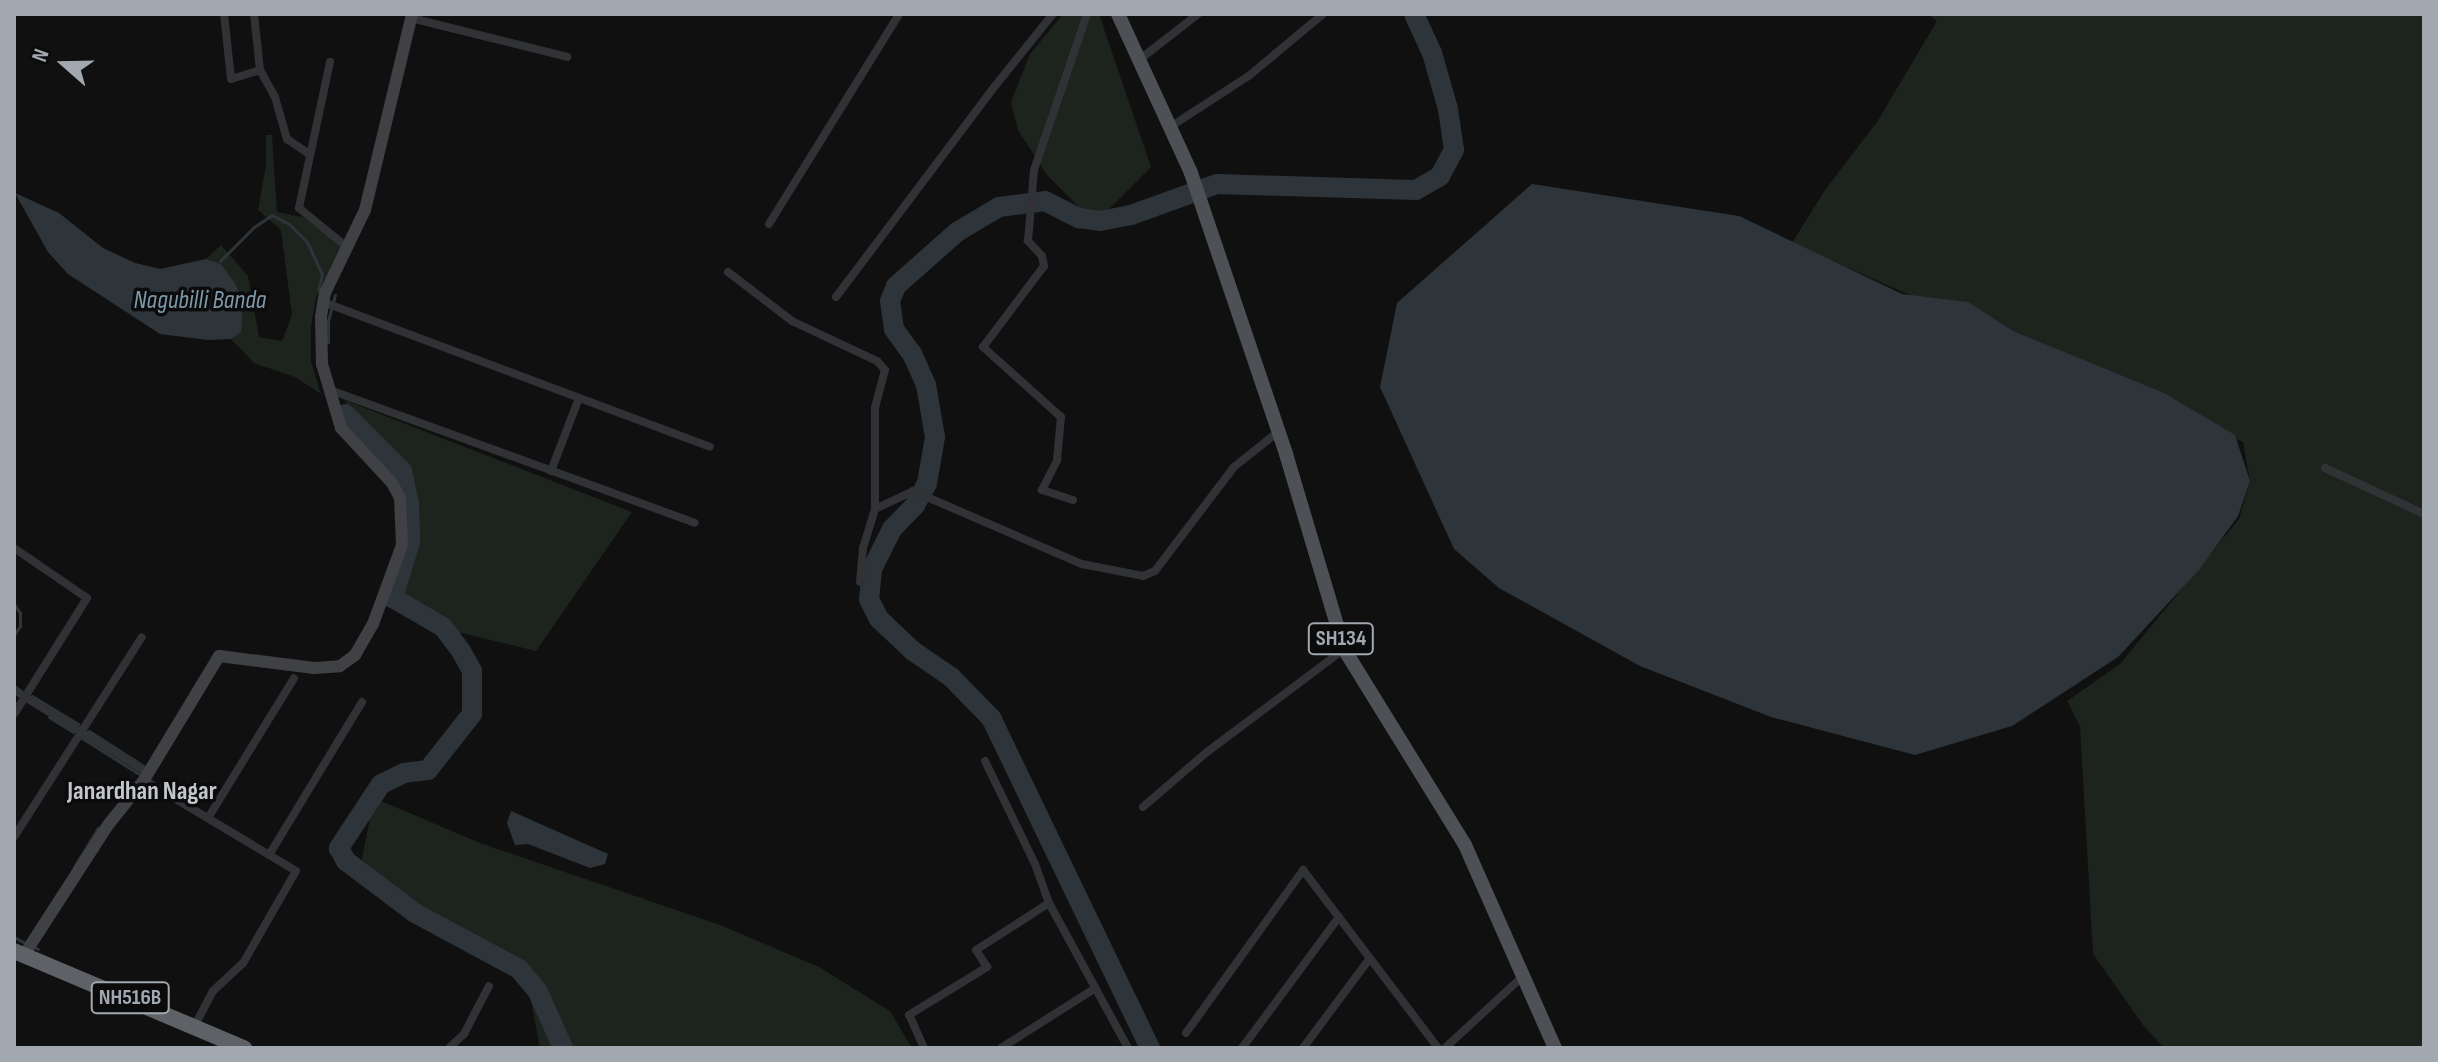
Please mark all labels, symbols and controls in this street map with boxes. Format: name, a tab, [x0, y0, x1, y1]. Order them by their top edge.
north arrow	[24, 24, 104, 104]
text: N	[26, 45, 56, 66]
water label: Nagubilli Banda	[134, 285, 266, 317]
road number: SH134	[1307, 621, 1375, 657]
district label: Janardhan Nagar	[67, 776, 217, 808]
road number: NH516B	[90, 980, 170, 1016]

